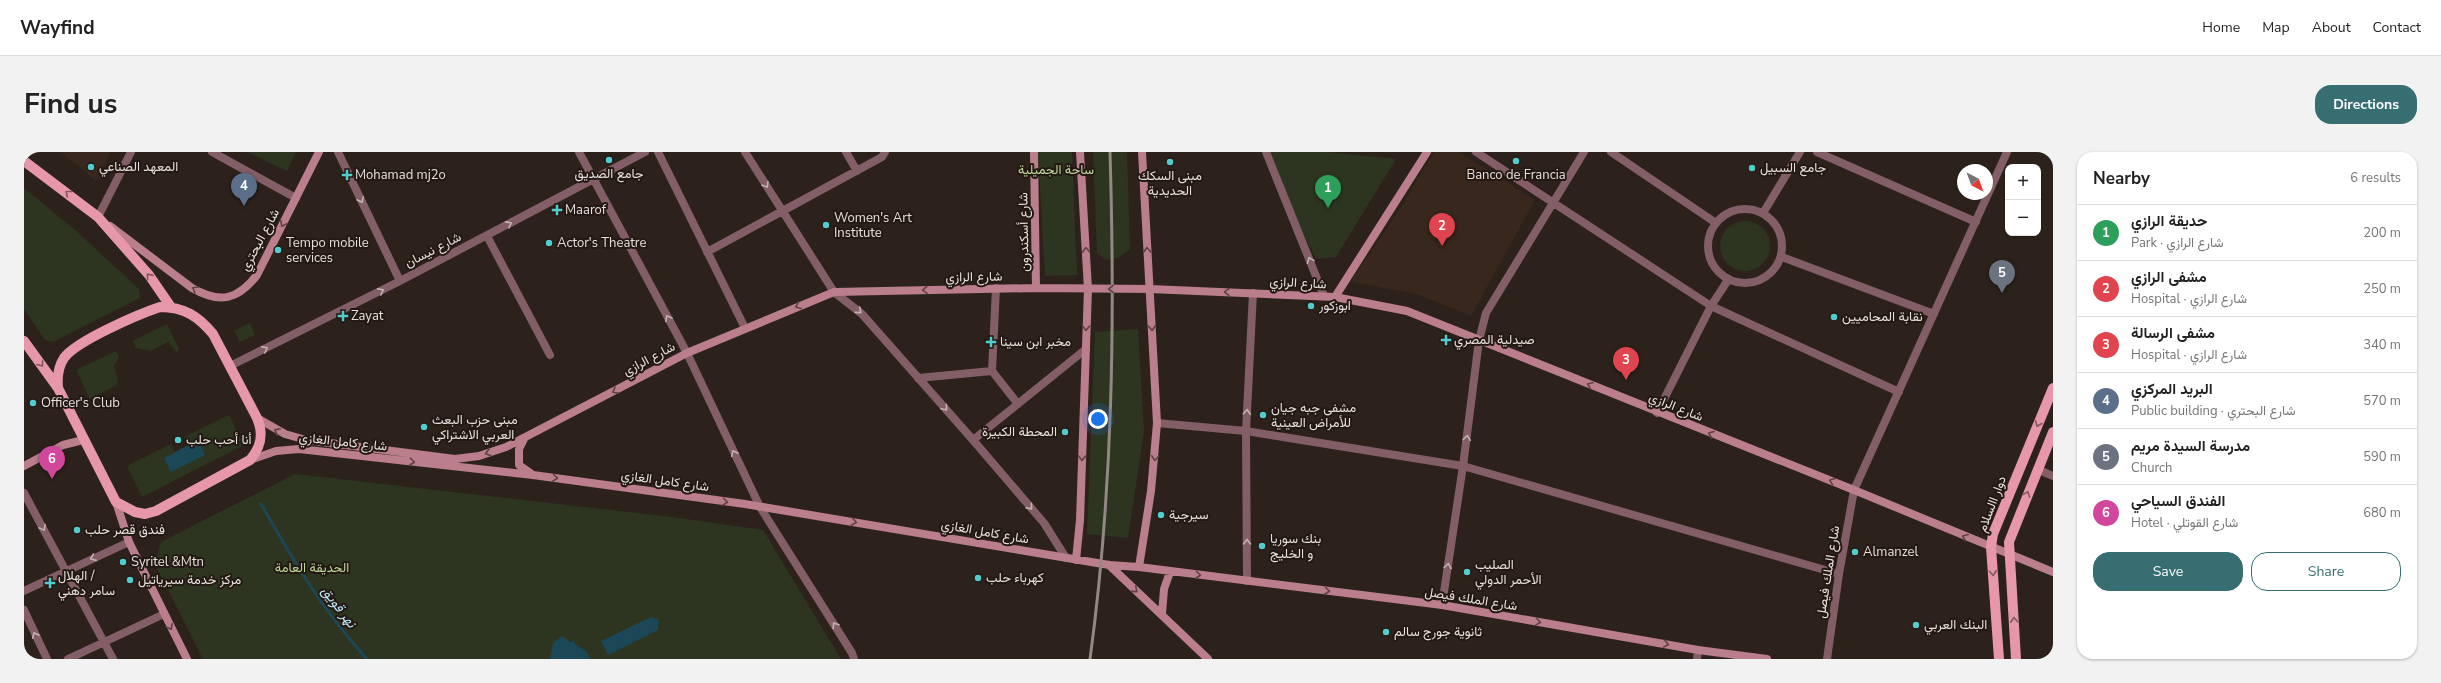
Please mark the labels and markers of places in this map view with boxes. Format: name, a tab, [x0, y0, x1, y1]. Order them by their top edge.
marker: جامع الصديق	[604, 155, 614, 165]
marker: Banco de Francia	[1511, 156, 1521, 166]
marker: مبنى السكك الحديدية	[1165, 157, 1175, 167]
place label: المعهد الصناعي	[99, 158, 178, 177]
place label: جامع السبيل	[1760, 159, 1827, 177]
marker: المعهد الصناعي	[86, 162, 96, 172]
marker: جامع السبيل	[1747, 163, 1757, 173]
place label: جامع الصديق	[574, 165, 644, 183]
place label: Mohamad mj2o	[355, 166, 446, 184]
place label: Banco de Francia	[1466, 166, 1566, 184]
place label: مبنى السكك الحديدية	[1138, 167, 1202, 200]
marker: Mohamad mj2o	[342, 170, 352, 180]
pin: 4	[231, 173, 257, 206]
pin: 1	[1315, 175, 1341, 208]
place label: Maarof	[565, 201, 607, 219]
marker: Maarof	[552, 205, 562, 215]
place label: Women's Art Institute	[834, 209, 912, 242]
pin: 2	[1429, 213, 1455, 246]
marker: Women's Art Institute	[821, 220, 831, 230]
place label: Tempo mobile services	[286, 234, 369, 267]
place label: Actor's Theatre	[557, 234, 646, 252]
marker: Actor's Theatre	[544, 238, 554, 248]
marker: Tempo mobile services	[273, 245, 283, 255]
pin: 5	[1989, 260, 2015, 293]
place label: ابوزكور	[1318, 297, 1351, 315]
marker: ابوزكور	[1306, 301, 1316, 311]
place label: Zayat	[351, 307, 384, 325]
place label: نقابة المحاميين	[1842, 308, 1923, 326]
marker: Zayat	[338, 311, 348, 321]
marker: نقابة المحاميين	[1829, 312, 1839, 322]
place label: صيدلية المصري	[1454, 331, 1535, 350]
place label: مخبر ابن سينا	[1000, 333, 1071, 351]
marker: صيدلية المصري	[1441, 335, 1451, 345]
marker: مخبر ابن سينا	[985, 336, 997, 348]
pin: 3	[1613, 347, 1639, 380]
place label: Officer's Club	[41, 394, 120, 412]
marker: Officer's Club	[28, 398, 38, 408]
place label: مشفى جبه جيان للأمراض العينية	[1271, 399, 1356, 432]
marker: مشفى جبه جيان للأمراض العينية	[1258, 410, 1268, 420]
place label: مبنى حزب البعث العربي الاشتراكي	[432, 411, 518, 445]
marker: مبنى حزب البعث العربي الاشتراكي	[419, 422, 429, 432]
place label: المحطة الكبيرة	[982, 423, 1057, 441]
marker: المحطة الكبيرة	[1060, 427, 1070, 437]
place label: أنا أحب حلب	[186, 431, 252, 449]
marker: أنا أحب حلب	[173, 435, 183, 445]
pin: 6	[39, 446, 65, 479]
place label: سيرجية	[1169, 506, 1209, 524]
marker: سيرجية	[1156, 510, 1166, 520]
place label: فندق قصر حلب	[85, 521, 165, 539]
marker: فندق قصر حلب	[72, 525, 82, 535]
place label: بنك سوريا و الخليج	[1270, 530, 1321, 563]
marker: بنك سوريا و الخليج	[1257, 541, 1267, 551]
place label: Almanzel	[1863, 543, 1919, 561]
marker: Almanzel	[1850, 547, 1860, 557]
place label: Syritel &Mtn	[131, 553, 204, 571]
place label: الصليب الأحمر الدولي	[1475, 556, 1542, 590]
marker: Syritel &Mtn	[118, 557, 128, 567]
place label: الهلال / سامر دهني	[58, 567, 115, 601]
marker: الصليب الأحمر الدولي	[1462, 567, 1472, 577]
place label: كهرباء حلب	[986, 569, 1044, 587]
place label: مركز خدمة سيرياتيل	[138, 571, 241, 589]
marker: كهرباء حلب	[973, 573, 983, 583]
marker: مركز خدمة سيرياتيل	[125, 575, 135, 585]
marker: الهلال / سامر دهني	[45, 578, 55, 588]
place label: البنك العربي	[1924, 616, 1987, 635]
marker: البنك العربي	[1911, 620, 1921, 630]
place label: ثانوية جورج سالم	[1394, 623, 1482, 641]
marker: ثانوية جورج سالم	[1381, 627, 1391, 637]

